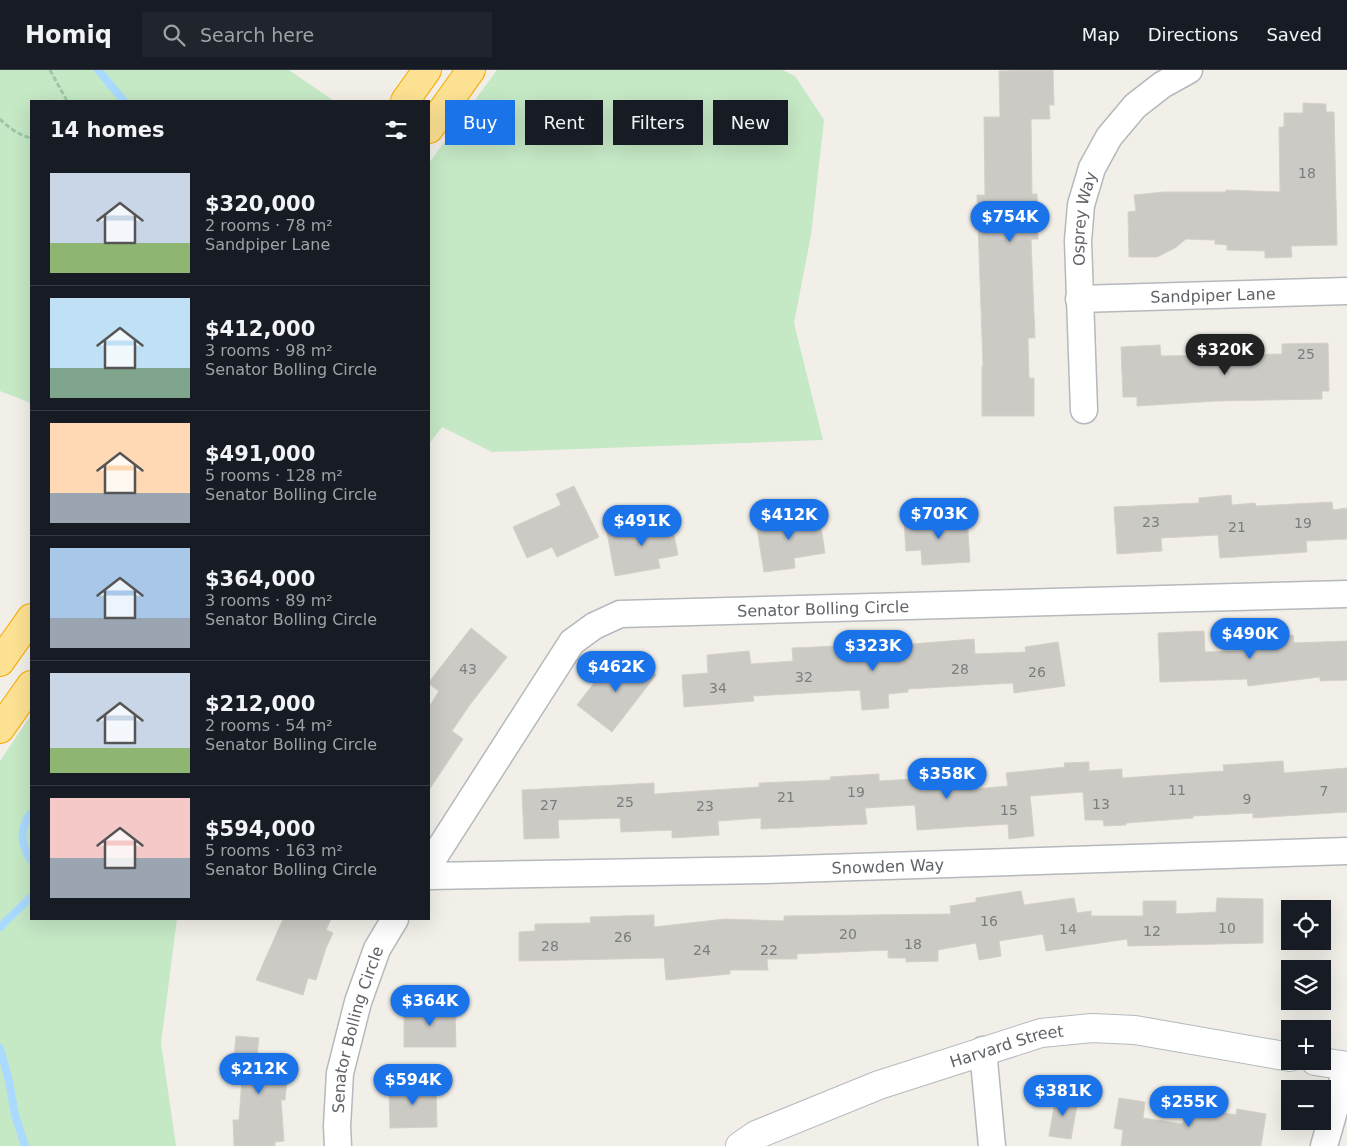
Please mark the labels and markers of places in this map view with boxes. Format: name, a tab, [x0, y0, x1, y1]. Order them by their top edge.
pin: $754K	[975, 200, 1045, 243]
pin: $320K	[1190, 334, 1260, 376]
pin: $412K	[754, 498, 824, 541]
pin: $703K	[904, 498, 974, 540]
pin: $491K	[607, 504, 677, 547]
pin: $490K	[1215, 618, 1285, 660]
pin: $323K	[838, 630, 908, 672]
pin: $462K	[581, 650, 651, 693]
pin: $358K	[912, 758, 982, 800]
pin: $364K	[395, 984, 465, 1027]
pin: $212K	[224, 1052, 294, 1095]
pin: $594K	[378, 1064, 448, 1106]
pin: $381K	[1028, 1074, 1098, 1117]
pin: $255K	[1154, 1086, 1224, 1128]

